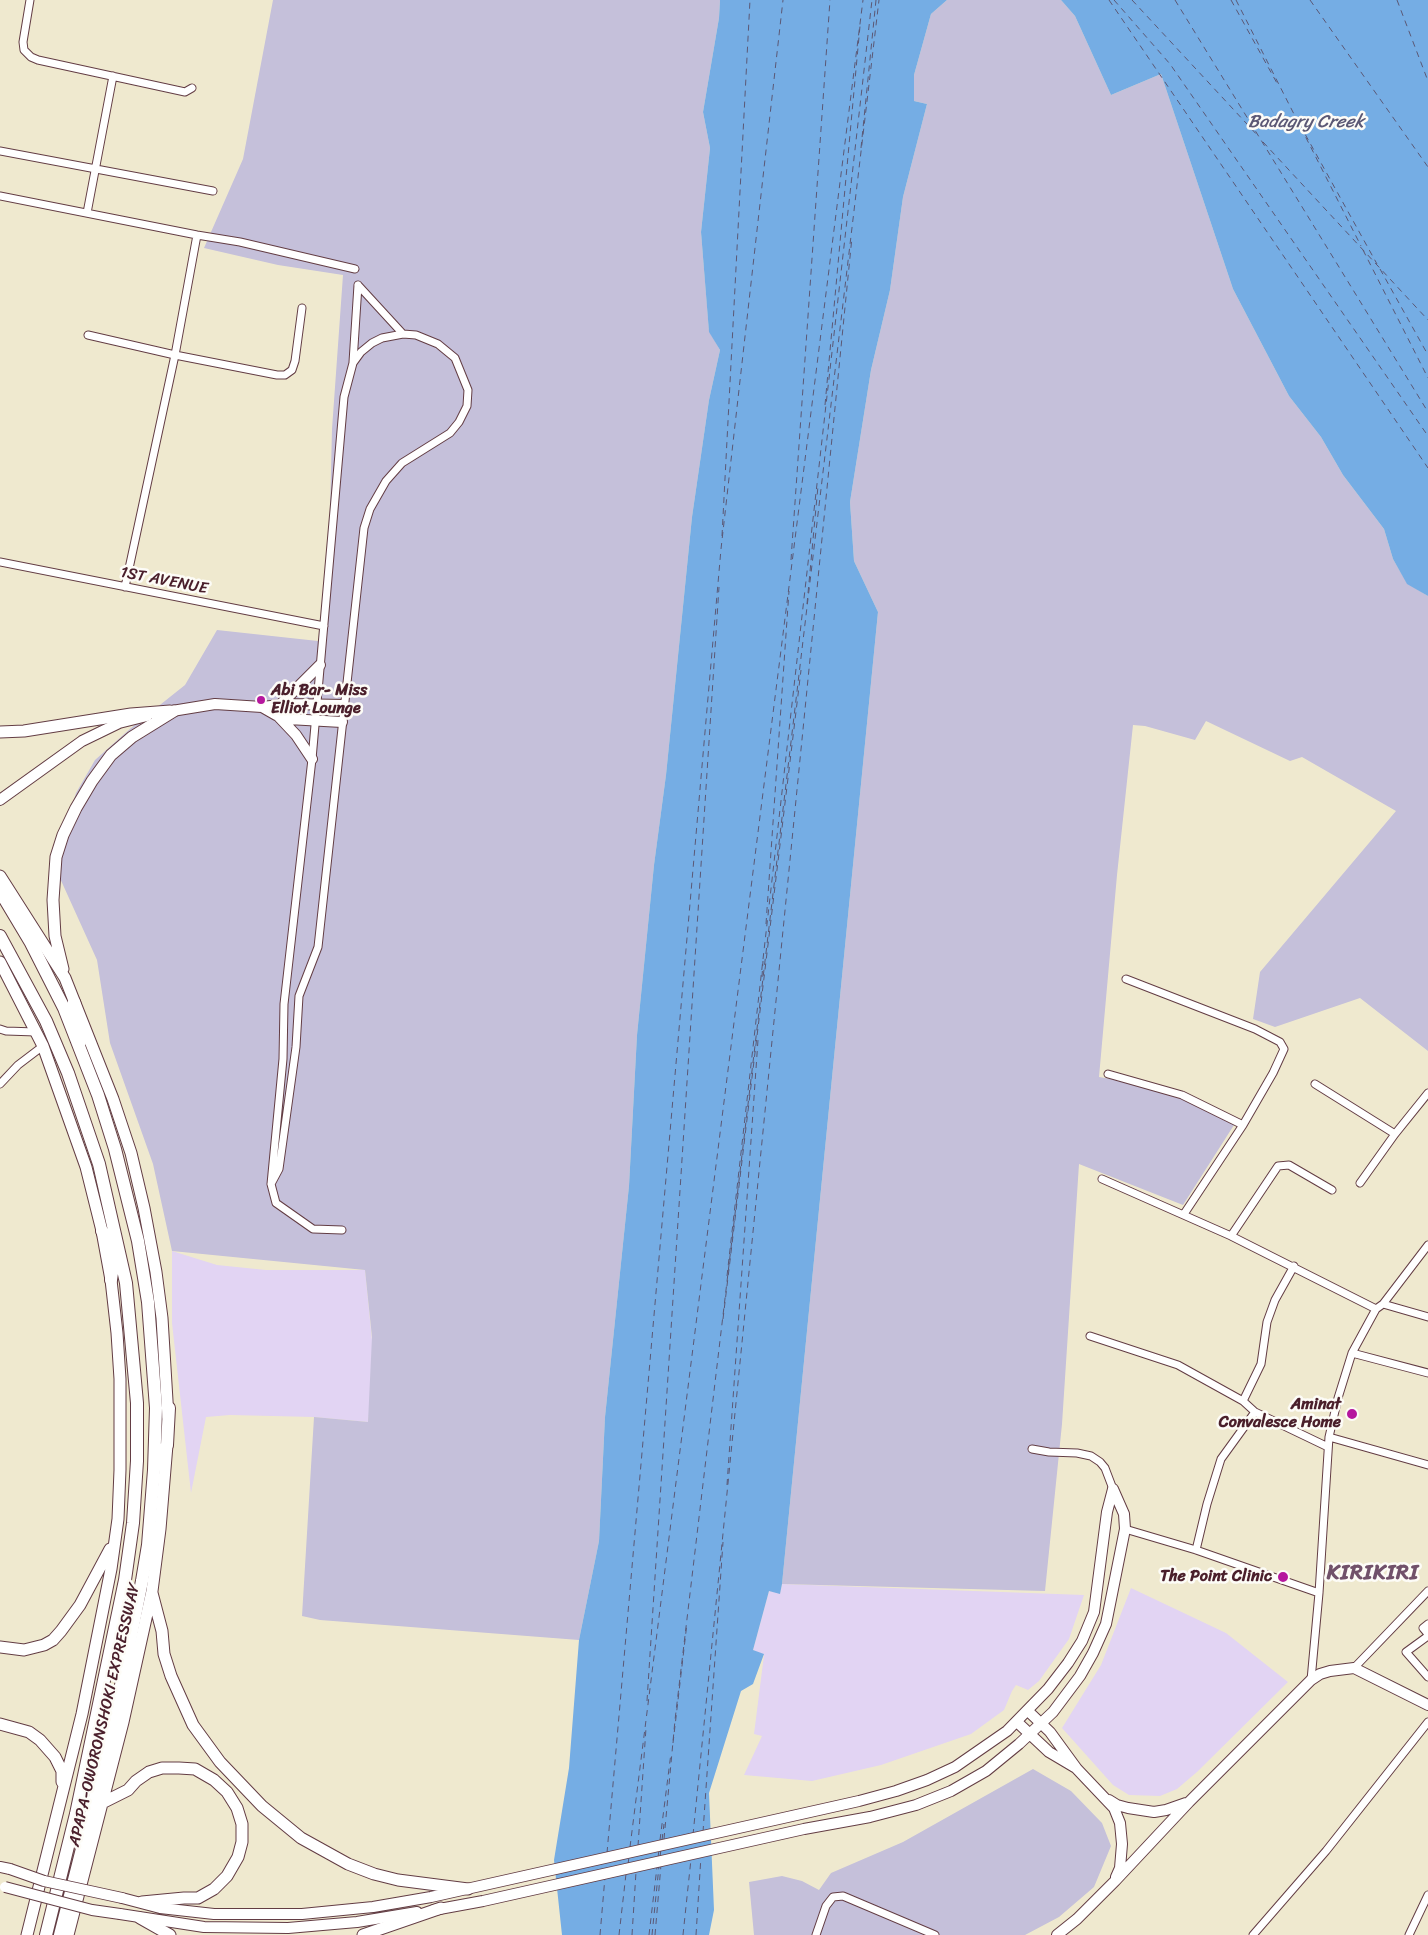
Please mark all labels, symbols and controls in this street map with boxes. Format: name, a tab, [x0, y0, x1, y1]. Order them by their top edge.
water label: Badagry Creek	[1248, 111, 1364, 133]
street label: 1ST AVENUE	[119, 563, 209, 599]
place label: Abi Bar- Miss Elliot Lounge	[271, 681, 367, 719]
marker: Abi Bar- Miss Elliot Lounge	[255, 694, 267, 706]
place label: Aminat Convalesce Home	[1219, 1395, 1341, 1433]
marker: Aminat Convalesce Home	[1345, 1407, 1359, 1421]
district label: KIRIKIRI	[1328, 1561, 1418, 1587]
place label: The Point Clinic	[1160, 1567, 1272, 1587]
marker: The Point Clinic	[1276, 1570, 1290, 1584]
street label: APAPA-OWORONSHOKI EXPRESSWAY	[65, 1581, 145, 1849]

